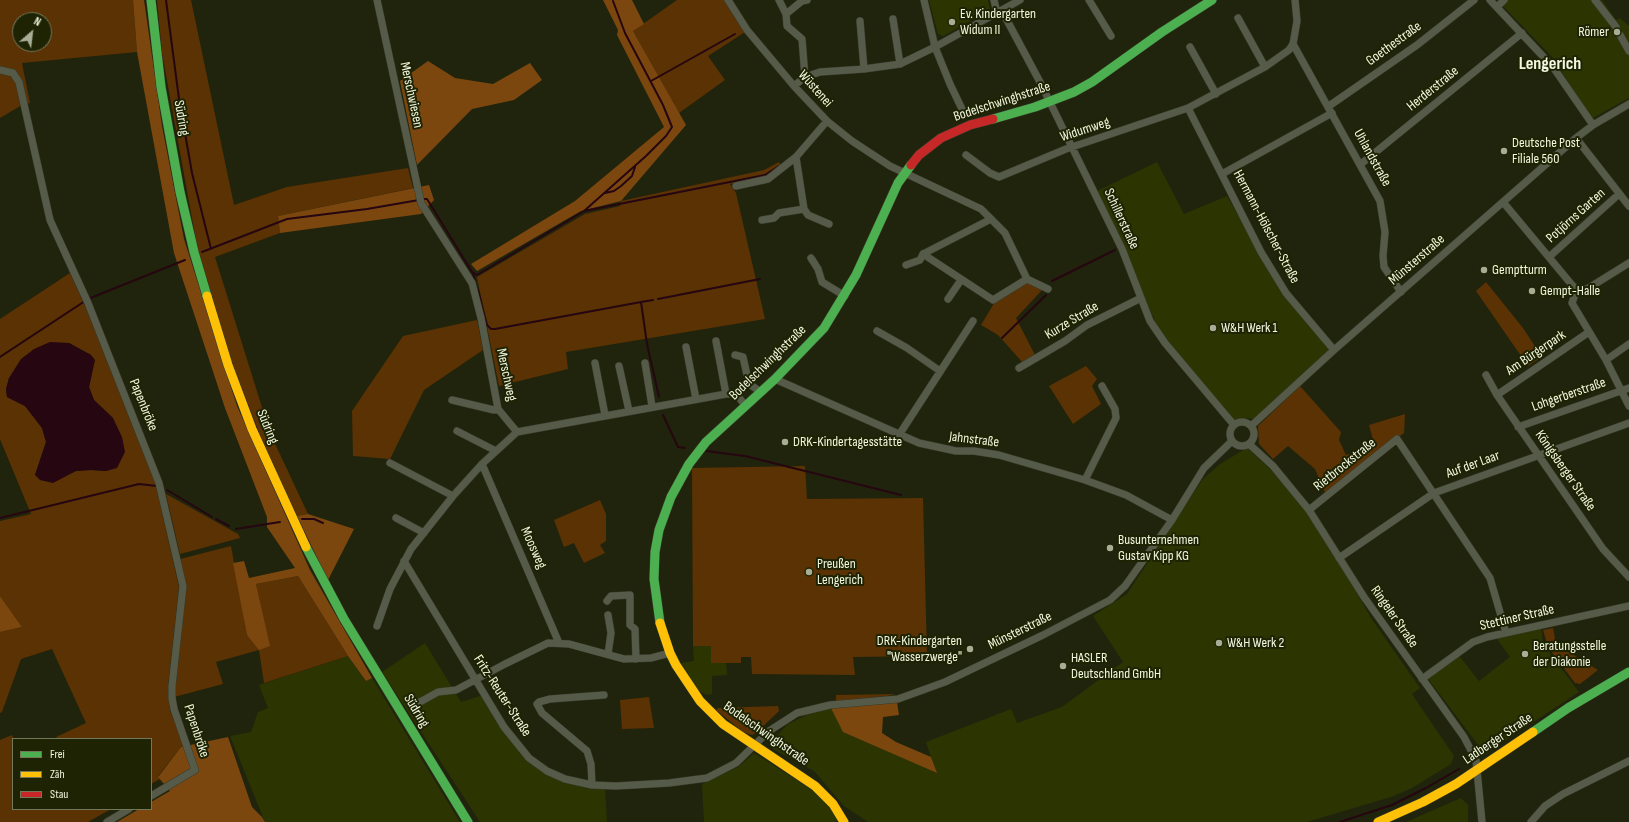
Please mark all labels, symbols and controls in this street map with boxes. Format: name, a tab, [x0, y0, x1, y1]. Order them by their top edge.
place label: Ev. Kindergarten Widum II	[960, 6, 1036, 38]
north arrow	[12, 12, 52, 52]
text: N	[32, 15, 43, 29]
marker: Ev. Kindergarten Widum II	[947, 17, 957, 27]
street label: Goethestraße	[1363, 18, 1425, 70]
place label: Römer	[1578, 24, 1609, 40]
marker: Römer	[1612, 27, 1622, 37]
district label: Lengerich	[1519, 53, 1581, 75]
street label: Merschwiesen	[396, 60, 426, 130]
street label: Herderstraße	[1404, 63, 1462, 115]
street label: Wüstenei	[794, 67, 836, 111]
street label: Bodelschwinghstraße	[951, 78, 1053, 126]
street label: Südring	[170, 99, 192, 137]
street label: Widumweg	[1058, 114, 1112, 146]
street label: Uhlandstraße	[1349, 126, 1395, 190]
place label: Deutsche Post Filiale 560	[1512, 135, 1580, 168]
marker: Deutsche Post Filiale 560	[1499, 146, 1509, 156]
street label: Hermann-Hölscher-Straße	[1229, 167, 1303, 287]
street label: Potjörns Garten	[1543, 185, 1609, 247]
street label: Schillerstraße	[1100, 186, 1142, 252]
street label: Münsterstraße	[1386, 231, 1448, 289]
place label: Gemptturm	[1492, 262, 1547, 278]
marker: Gemptturm	[1479, 265, 1489, 275]
place label: Gempt-Halle	[1540, 283, 1600, 299]
marker: Gempt-Halle	[1527, 286, 1537, 296]
street label: Kurze Straße	[1042, 298, 1102, 344]
place label: W&H Werk 1	[1221, 320, 1278, 336]
street label: Bodelschwinghstraße	[726, 322, 810, 404]
marker: W&H Werk 1	[1208, 323, 1218, 333]
street label: Am Bürgerpark	[1503, 327, 1569, 379]
street label: Merschweg	[492, 347, 520, 403]
street label: Lohgerberstraße	[1530, 374, 1608, 416]
street label: Papenbröke	[125, 376, 161, 434]
street label: Südring	[252, 407, 282, 447]
street label: Königsberger Straße	[1531, 427, 1599, 515]
street label: Jahnstraße	[948, 429, 1000, 451]
place label: DRK-Kindertagesstätte	[793, 434, 902, 450]
street label: Rietbrockstraße	[1311, 435, 1379, 495]
marker: DRK-Kindertagesstätte	[780, 437, 790, 447]
street label: Auf der Laar	[1444, 448, 1502, 482]
street label: Moosweg	[516, 524, 550, 572]
place label: Busunternehmen Gustav Kipp KG	[1118, 532, 1199, 564]
marker: Busunternehmen Gustav Kipp KG	[1105, 543, 1115, 553]
place label: Preußen Lengerich	[817, 556, 863, 588]
marker: Preußen Lengerich	[804, 567, 814, 577]
street label: Ringeler Straße	[1367, 583, 1421, 651]
street label: Stettiner Straße	[1478, 601, 1556, 635]
street label: Münsterstraße	[985, 608, 1055, 654]
place label: DRK-Kindergarten "Wasserzwerge"	[877, 633, 962, 666]
place label: W&H Werk 2	[1227, 635, 1284, 651]
marker: W&H Werk 2	[1214, 638, 1224, 648]
place label: Beratungsstelle der Diakonie	[1533, 638, 1606, 670]
marker: DRK-Kindergarten "Wasserzwerge"	[965, 644, 975, 654]
marker: Beratungsstelle der Diakonie	[1520, 649, 1530, 659]
place label: HASLER Deutschland GmbH	[1071, 650, 1161, 682]
street label: Fritz-Reuter-Straße	[469, 652, 535, 740]
marker: HASLER Deutschland GmbH	[1058, 661, 1068, 671]
street label: Südring	[400, 691, 432, 731]
street label: Bodelschwinghstraße	[720, 698, 812, 770]
street label: Papenbröke	[180, 702, 212, 760]
street label: Ladberger Straße	[1460, 710, 1536, 768]
legend	[12, 738, 152, 810]
text: Frei	[50, 747, 65, 762]
text: Zäh	[50, 767, 65, 782]
text: Stau	[50, 787, 68, 802]

